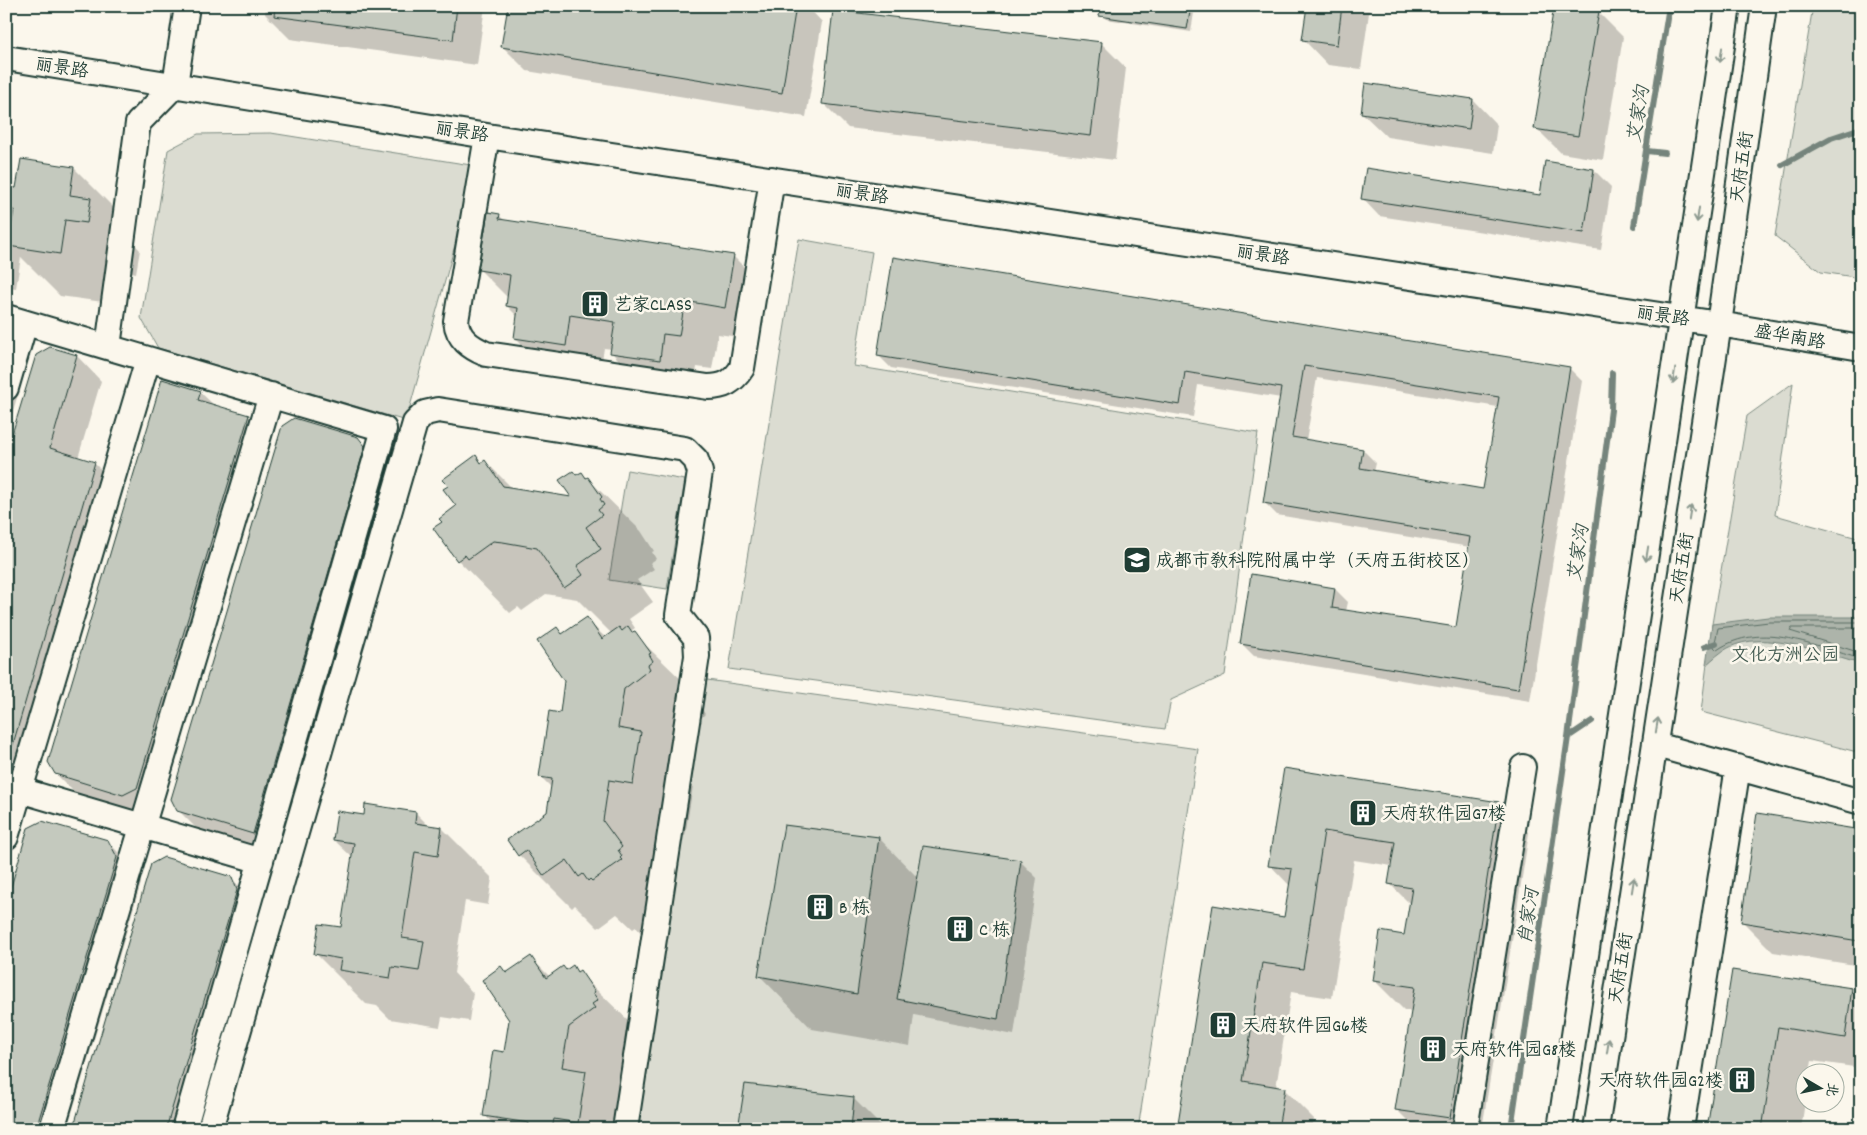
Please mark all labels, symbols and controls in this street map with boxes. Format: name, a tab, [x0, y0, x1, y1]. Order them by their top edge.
one-way arrow	[1716, 46, 1726, 62]
street label: 丽景路	[33, 53, 90, 86]
water label: 艾家沟	[1623, 82, 1659, 145]
street label: 丽景路	[433, 117, 490, 150]
street label: 天府五街	[1726, 130, 1761, 205]
street label: 丽景路	[833, 179, 890, 212]
one-way arrow	[1693, 207, 1703, 223]
street label: 丽景路	[1234, 240, 1291, 273]
building icon: 艺家CLASS	[580, 289, 610, 319]
place label: 艺家CLASS	[614, 294, 692, 319]
street label: 丽景路	[1634, 301, 1691, 334]
street label: 盛华南路	[1752, 320, 1827, 357]
one-way arrow	[1669, 368, 1679, 384]
one-way arrow	[1685, 505, 1695, 521]
water label: 艾家沟	[1563, 521, 1598, 584]
street label: 天府五街	[1665, 531, 1701, 606]
school or university icon: 成都市教科院附属中学（天府五街校区）	[1122, 545, 1152, 575]
one-way arrow	[1642, 546, 1652, 562]
place label: 成都市教科院附属中学（天府五街校区）	[1156, 550, 1480, 575]
park label: 文化方洲公园	[1731, 644, 1839, 669]
one-way arrow	[1653, 717, 1663, 733]
building icon: 天府软件园G7楼	[1348, 798, 1378, 828]
place label: 天府软件园G7楼	[1382, 803, 1506, 828]
one-way arrow	[1628, 878, 1638, 894]
water label: 肖家河	[1513, 883, 1548, 947]
building icon: B 栋	[805, 892, 835, 922]
place label: B 栋	[839, 897, 870, 922]
building icon: C 栋	[945, 914, 975, 944]
place label: C 栋	[979, 919, 1010, 944]
street label: 天府五街	[1604, 931, 1640, 1006]
building icon: 天府软件园G6楼	[1208, 1010, 1238, 1040]
place label: 天府软件园G6楼	[1242, 1015, 1368, 1040]
building icon: 天府软件园G8楼	[1418, 1034, 1448, 1064]
one-way arrow	[1603, 1038, 1613, 1054]
place label: 天府软件园G8楼	[1452, 1039, 1576, 1064]
north arrow	[1794, 1062, 1844, 1112]
building icon: 天府软件园G2楼	[1727, 1065, 1757, 1095]
place label: 天府软件园G2楼	[1598, 1070, 1723, 1095]
text: 北	[1820, 1081, 1842, 1098]

